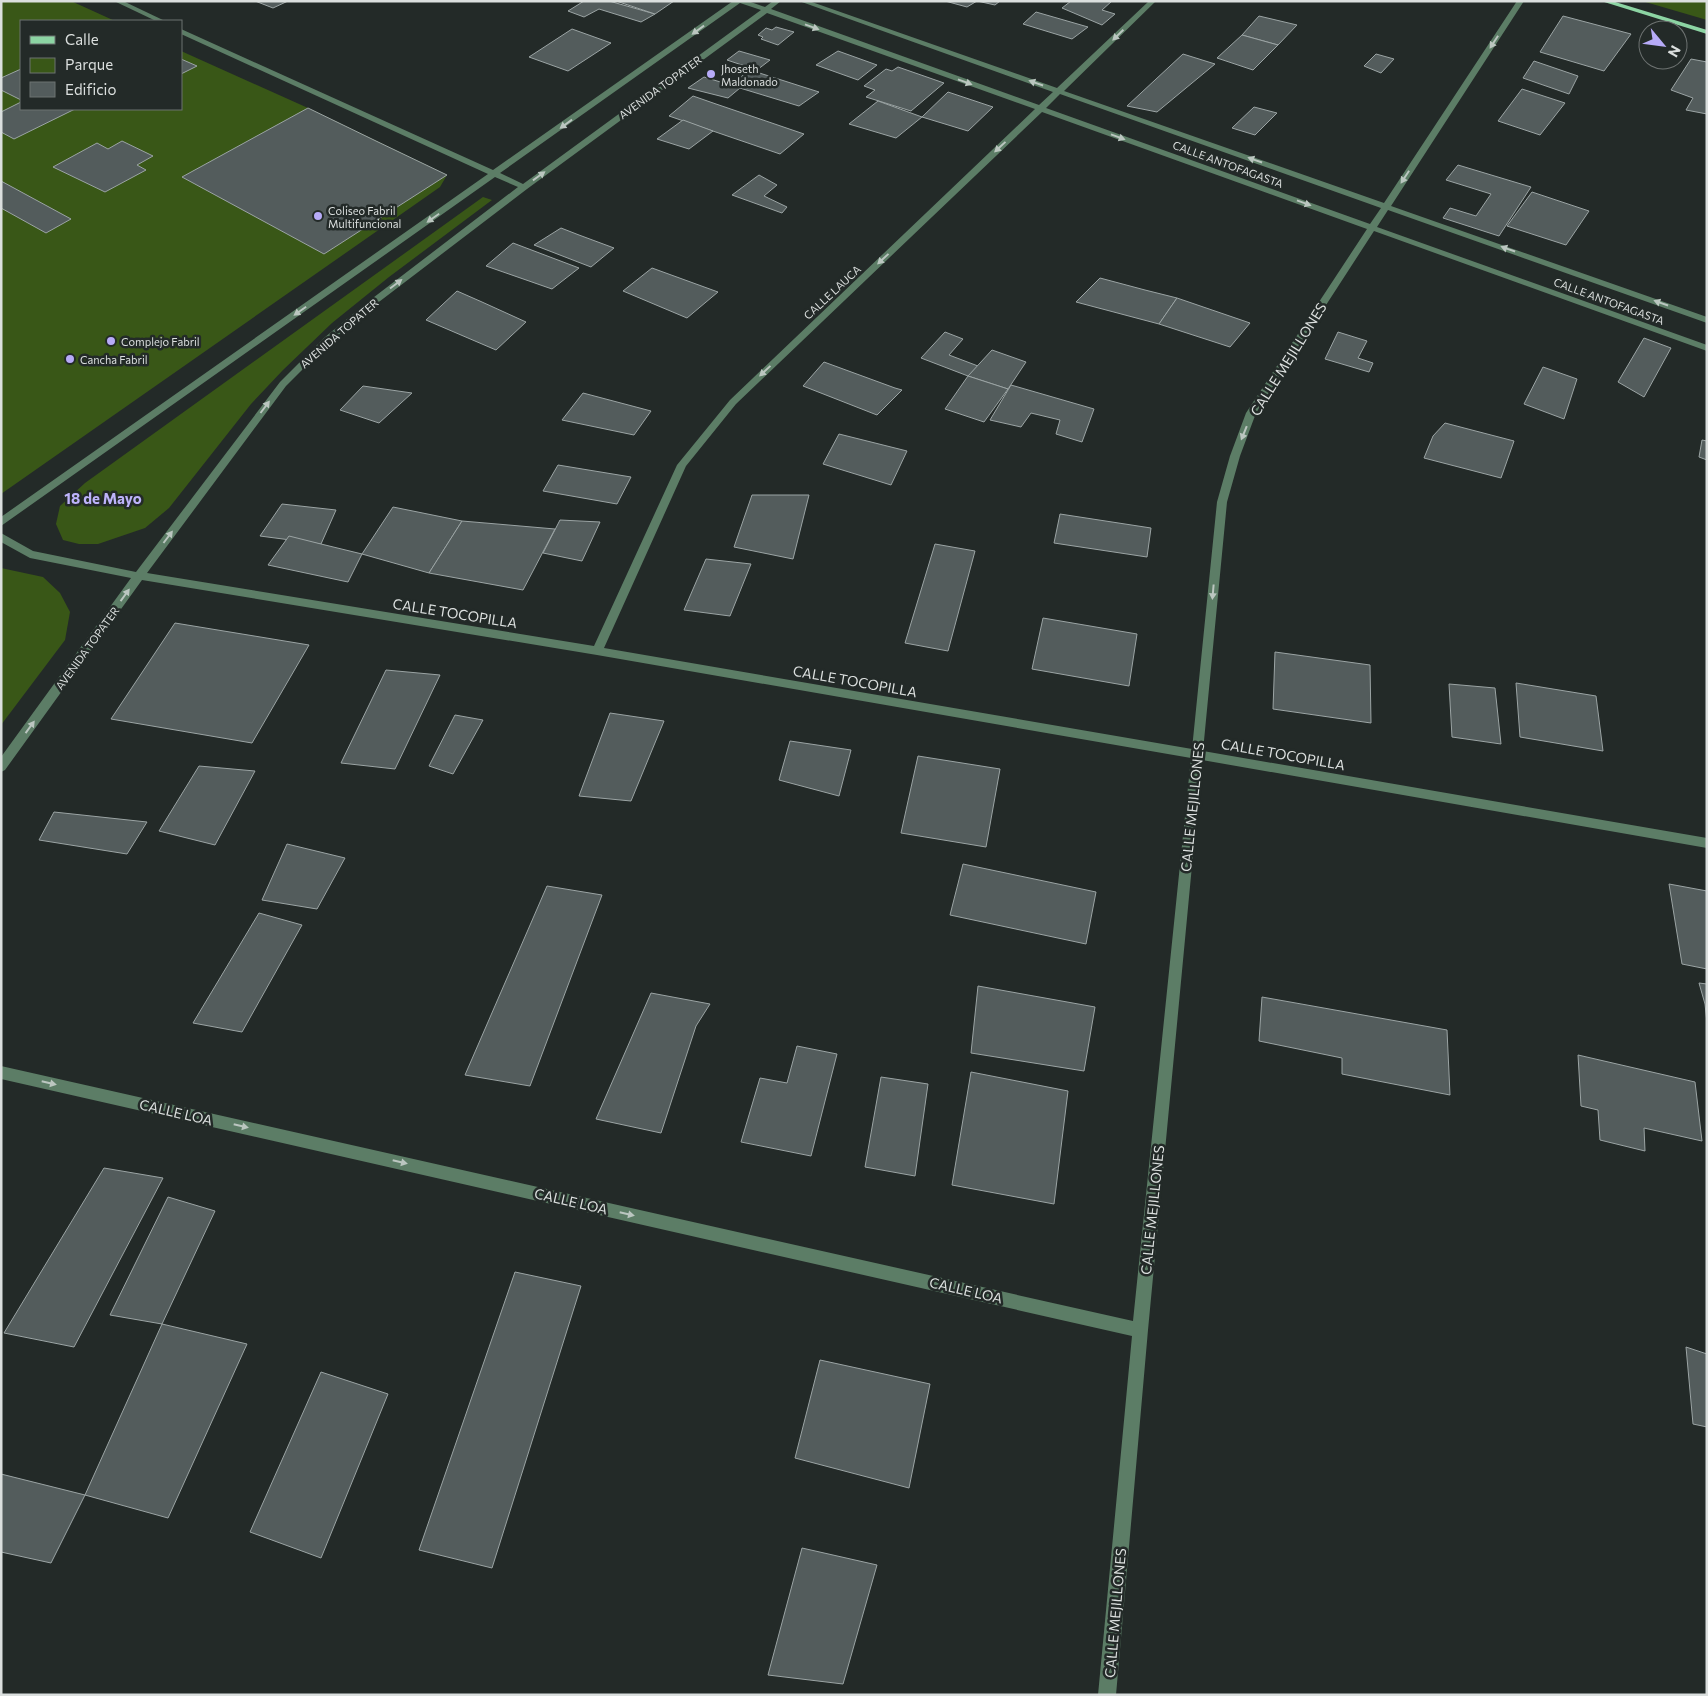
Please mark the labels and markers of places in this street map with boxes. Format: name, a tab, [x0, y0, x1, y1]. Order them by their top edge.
place label: Jhoseth Maldonado	[721, 62, 778, 88]
marker: Jhoseth Maldonado	[705, 68, 717, 80]
place label: Coliseo Fabril Multifuncional	[328, 204, 401, 230]
marker: Coliseo Fabril Multifuncional	[312, 210, 324, 222]
marker: Complejo Fabril	[105, 335, 117, 347]
place label: Complejo Fabril	[121, 335, 200, 348]
marker: Cancha Fabril	[64, 353, 76, 365]
place label: Cancha Fabril	[80, 353, 148, 366]

